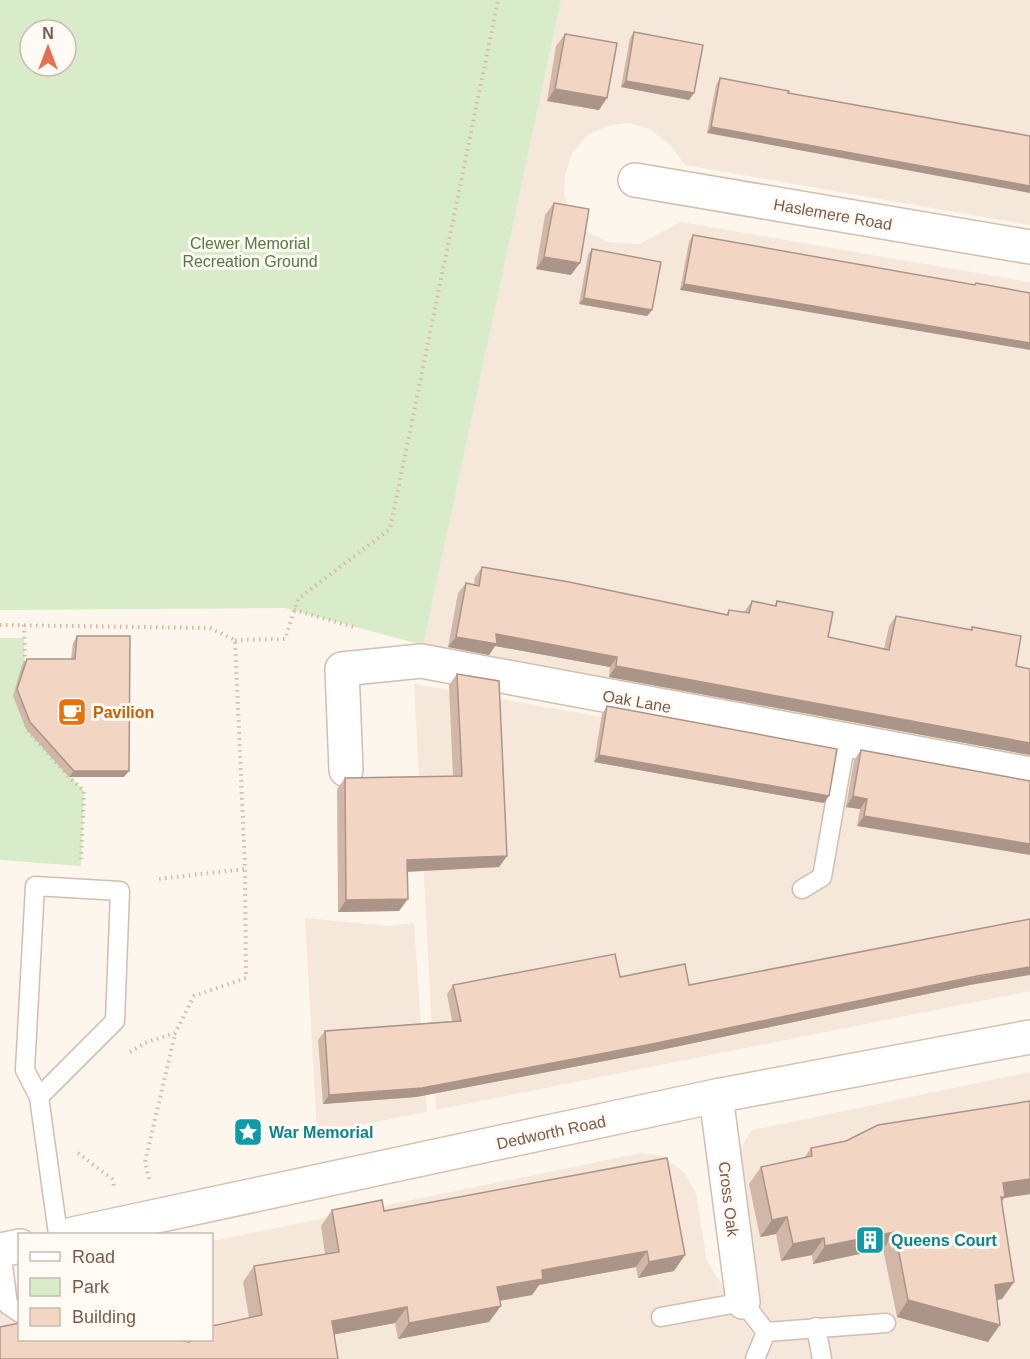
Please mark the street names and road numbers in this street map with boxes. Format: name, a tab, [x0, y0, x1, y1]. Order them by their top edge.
street label: Haslemere Road	[772, 196, 894, 233]
street label: Oak Lane	[601, 687, 673, 716]
street label: Dedworth Road	[495, 1113, 607, 1152]
street label: Cross Oak	[715, 1161, 742, 1239]

